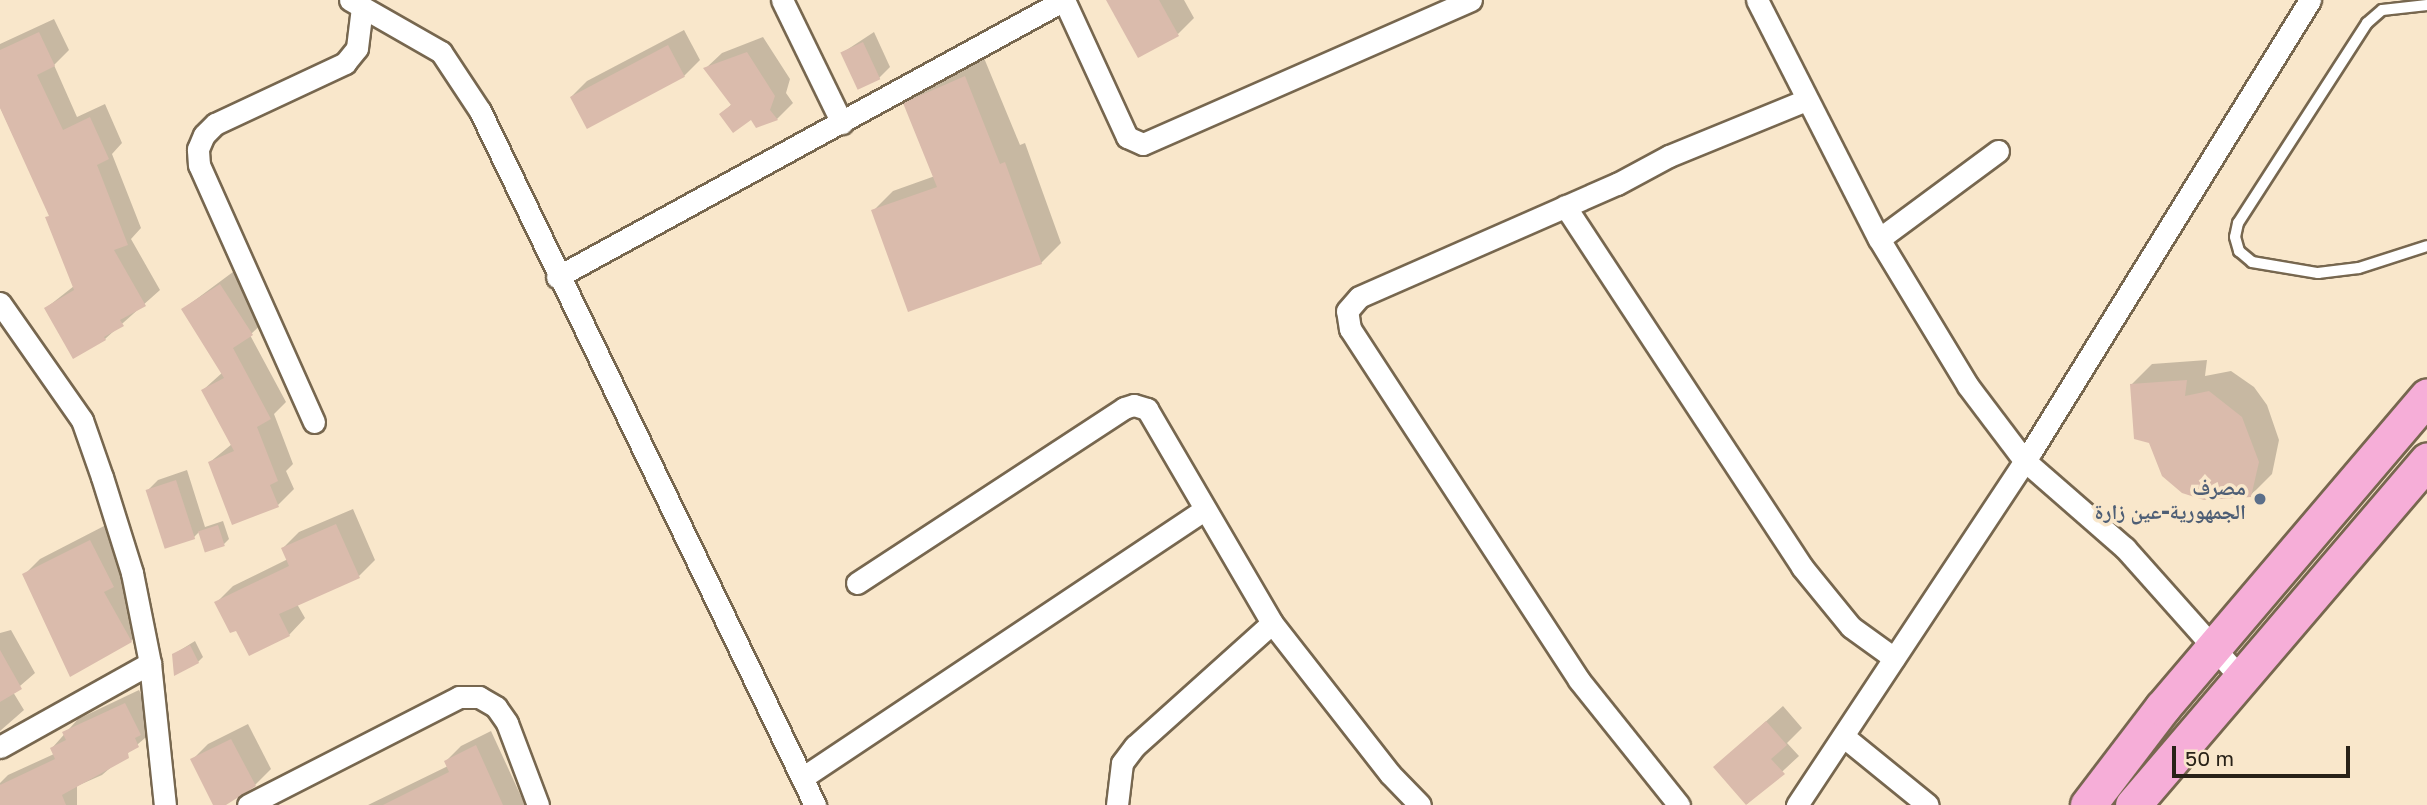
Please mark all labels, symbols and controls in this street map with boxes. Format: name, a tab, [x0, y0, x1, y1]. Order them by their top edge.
place label: مصرف الجمهورية-عين زارة	[2095, 474, 2246, 524]
marker: مصرف الجمهورية-عين زارة	[2252, 491, 2268, 507]
scale bar	[2175, 732, 2354, 776]
text: 50 m	[2185, 745, 2234, 771]

